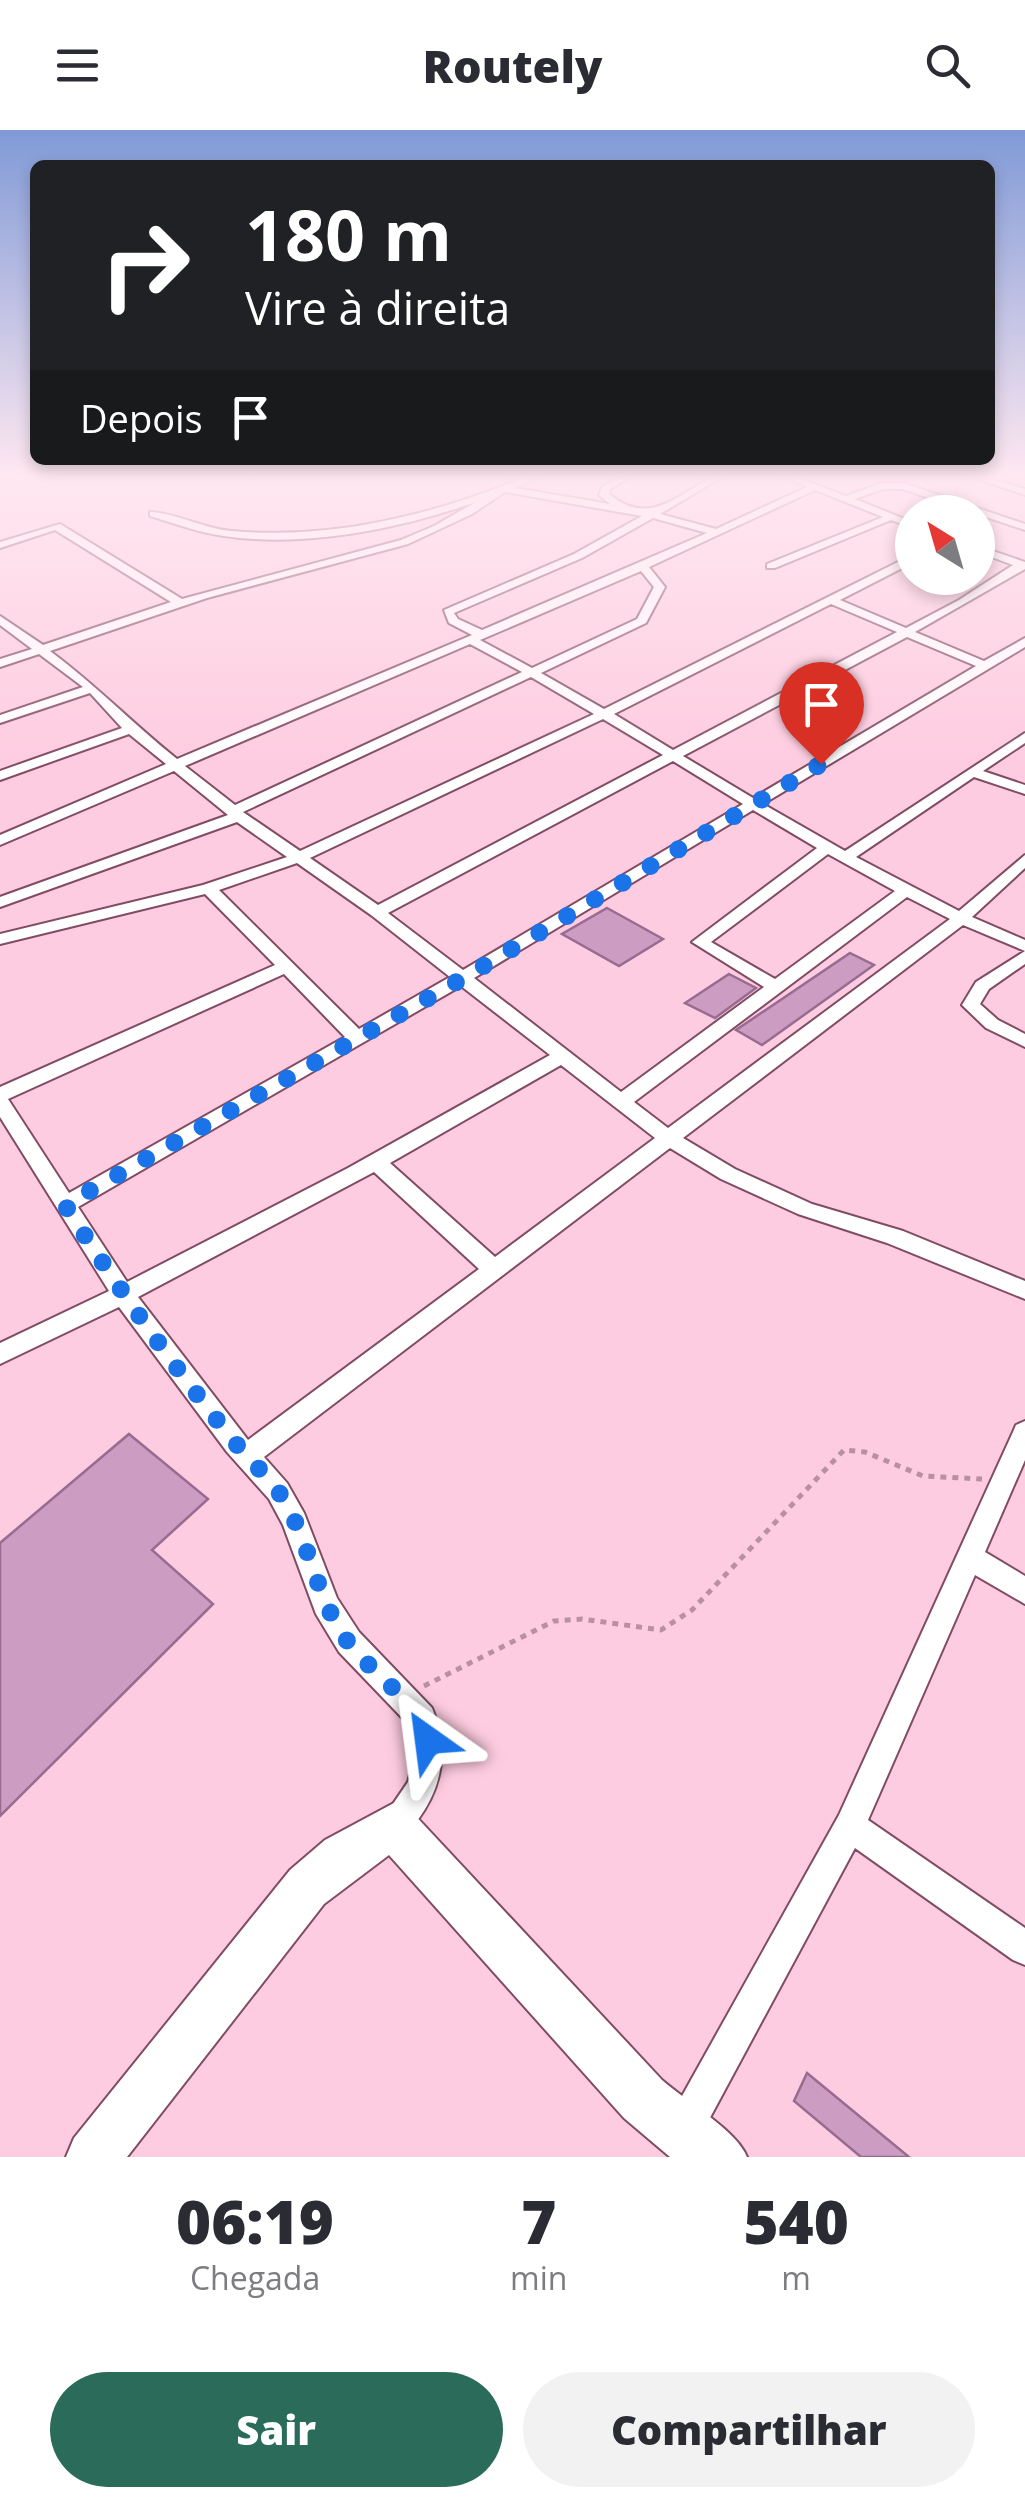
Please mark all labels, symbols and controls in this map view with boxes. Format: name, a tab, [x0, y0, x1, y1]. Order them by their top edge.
text: Routely	[423, 35, 602, 96]
icon: menu	[50, 38, 105, 93]
icon: search	[920, 38, 975, 93]
text: 180 m	[245, 186, 452, 282]
icon: right	[80, 200, 210, 330]
text: Vire à direita	[245, 277, 510, 338]
icon: arrive	[223, 390, 278, 445]
text: Depois	[80, 392, 203, 444]
north arrow	[895, 495, 995, 595]
map controls	[895, 495, 995, 595]
pin	[779, 662, 864, 765]
icon: arrive	[794, 677, 849, 732]
position arrow	[376, 1688, 480, 1792]
text: 06:19	[176, 2180, 334, 2262]
text: 7	[521, 2180, 556, 2262]
text: 540	[743, 2180, 849, 2262]
text: Chegada	[190, 2256, 320, 2299]
text: min	[510, 2256, 567, 2299]
text: m	[781, 2256, 811, 2299]
button: Sair	[50, 2372, 503, 2487]
button: Compartilhar	[523, 2372, 975, 2487]

